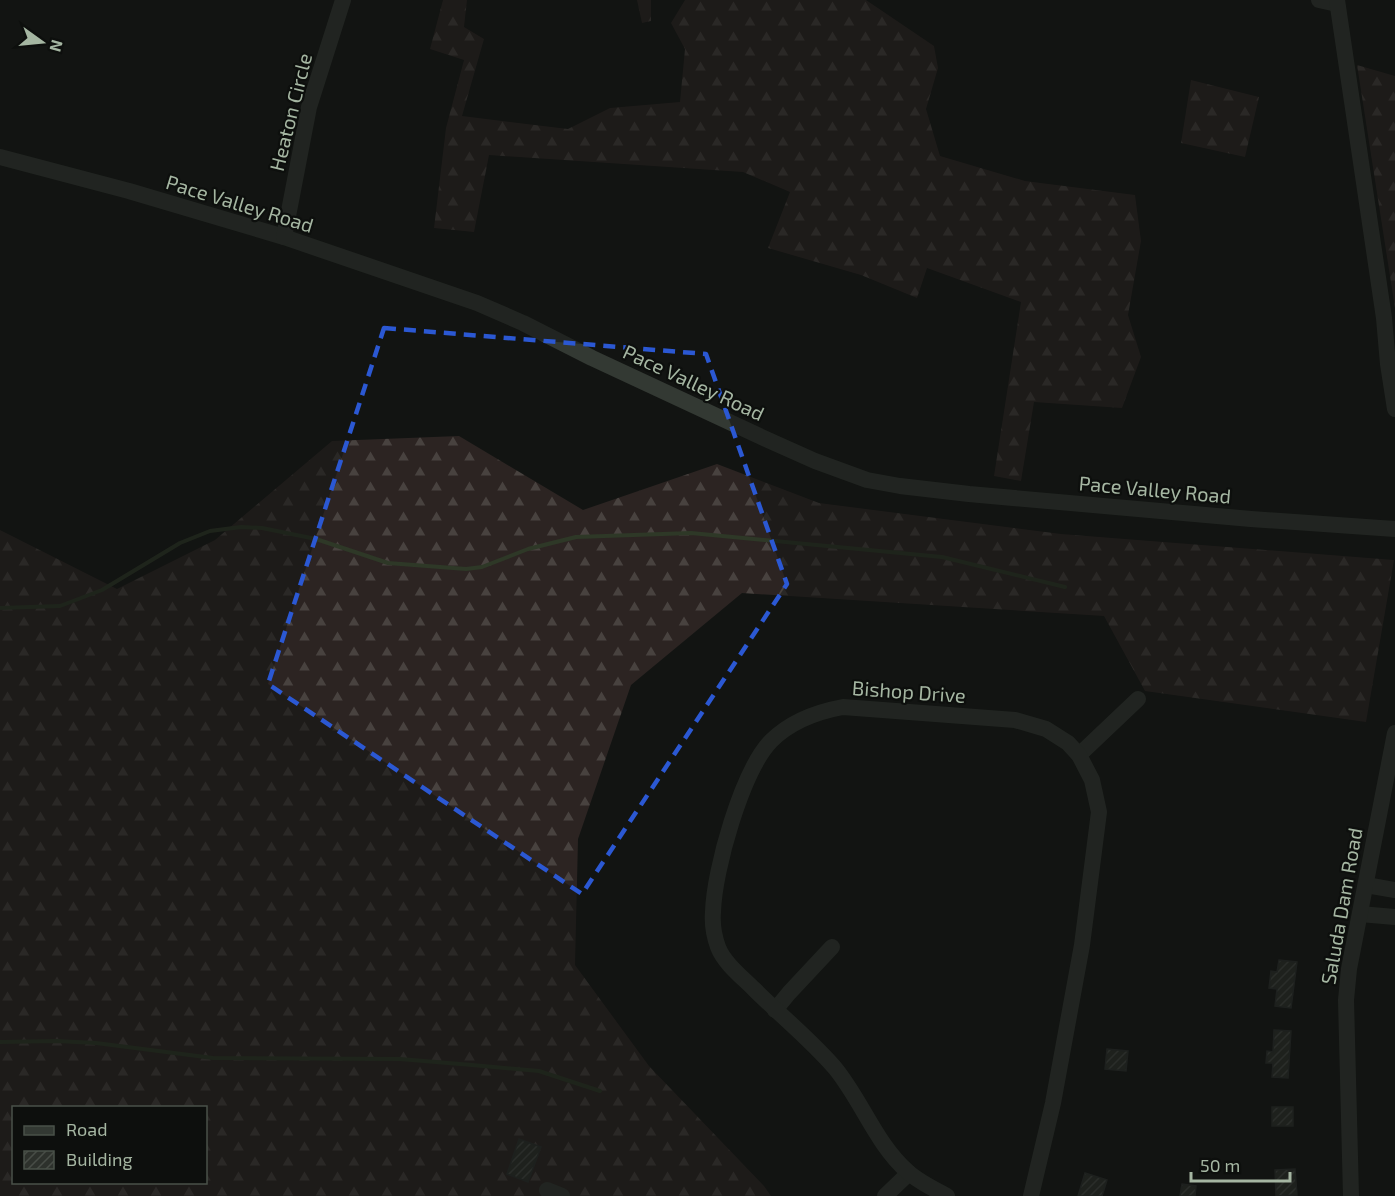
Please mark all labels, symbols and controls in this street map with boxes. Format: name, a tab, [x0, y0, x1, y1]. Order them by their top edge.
north arrow	[12, 12, 72, 72]
text: N	[46, 38, 68, 54]
street label: Heaton Circle	[264, 51, 316, 173]
street label: Pace Valley Road	[163, 169, 317, 237]
street label: Pace Valley Road	[620, 339, 768, 425]
street label: Pace Valley Road	[1078, 470, 1232, 508]
street label: Bishop Drive	[851, 675, 967, 707]
street label: Saluda Dam Road	[1315, 826, 1367, 986]
legend	[12, 1106, 207, 1184]
text: Road	[66, 1118, 107, 1140]
scale bar	[1191, 1145, 1290, 1183]
text: Building	[66, 1148, 133, 1170]
text: 50 m	[1200, 1154, 1240, 1176]

